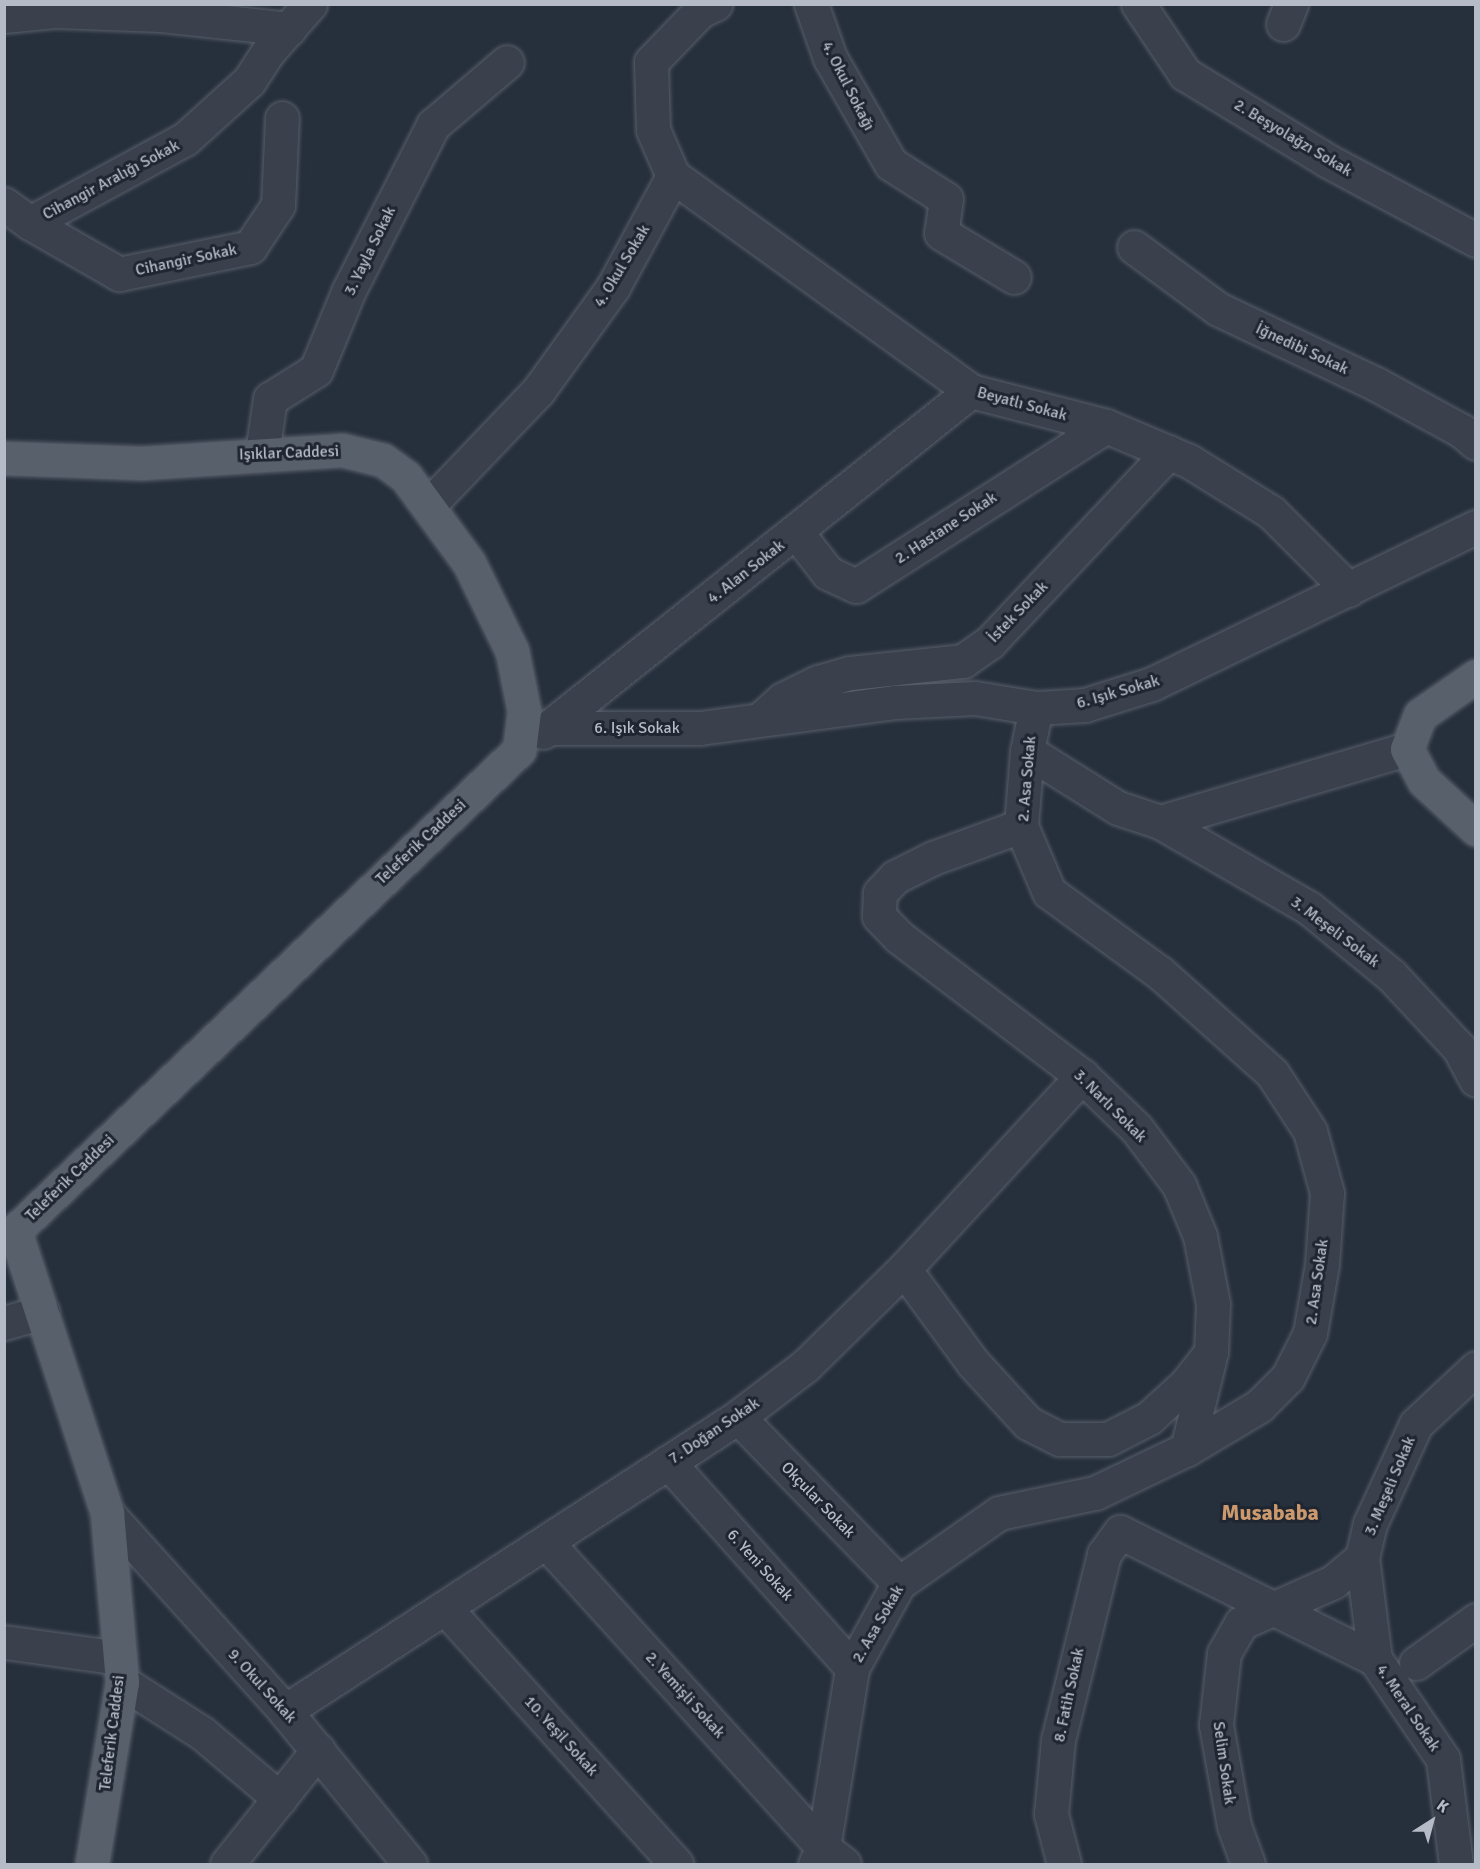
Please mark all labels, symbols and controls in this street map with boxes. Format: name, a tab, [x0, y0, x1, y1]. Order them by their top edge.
street label: 4. Okul Sokağı	[817, 38, 879, 134]
street label: 2. Beşyolağzı Sokak	[1231, 95, 1355, 181]
street label: Cihangir Aralığı Sokak	[39, 136, 183, 224]
street label: 3. Yayla Sokak	[340, 203, 400, 299]
street label: 4. Okul Sokak	[590, 221, 654, 311]
street label: Cihangir Sokak	[134, 240, 238, 280]
street label: İğnedibi Sokak	[1252, 319, 1352, 379]
street label: Beyatlı Sokak	[975, 383, 1069, 425]
street label: Işıklar Caddesi	[239, 442, 339, 464]
street label: 2. Hastane Sokak	[891, 488, 1001, 568]
street label: 4. Alan Sokak	[704, 536, 788, 608]
street label: İstek Sokak	[984, 577, 1052, 647]
street label: 6. Işık Sokak	[1074, 671, 1162, 713]
street label: 6. Işık Sokak	[594, 718, 680, 738]
street label: 2. Asa Sokak	[1014, 735, 1040, 823]
street label: Teleferik Caddesi	[372, 795, 470, 889]
street label: 3. Meşeli Sokak	[1287, 892, 1383, 972]
street label: 3. Narlı Sokak	[1070, 1066, 1150, 1146]
street label: Teleferik Caddesi	[22, 1131, 118, 1225]
street label: 2. Asa Sokak	[1301, 1238, 1333, 1326]
street label: 7. Doğan Sokak	[665, 1394, 763, 1468]
street label: 3. Meşeli Sokak	[1360, 1433, 1420, 1539]
street label: Okçular Sokak	[777, 1458, 859, 1542]
district label: Musababa	[1221, 1500, 1319, 1526]
street label: 6. Yeni Sokak	[723, 1525, 797, 1605]
street label: 2. Asa Sokak	[848, 1582, 908, 1666]
street label: 9. Okul Sokak	[224, 1645, 300, 1727]
street label: 8. Fatih Sokak	[1050, 1646, 1088, 1744]
street label: 2. Yemişli Sokak	[641, 1648, 729, 1742]
street label: 4. Meral Sokak	[1372, 1661, 1444, 1755]
street label: Teleferik Caddesi	[95, 1674, 129, 1792]
street label: 10. Yeşil Sokak	[520, 1692, 602, 1780]
street label: Selim Sokak	[1209, 1720, 1239, 1806]
north arrow	[1402, 1791, 1462, 1851]
text: K	[1433, 1795, 1452, 1817]

